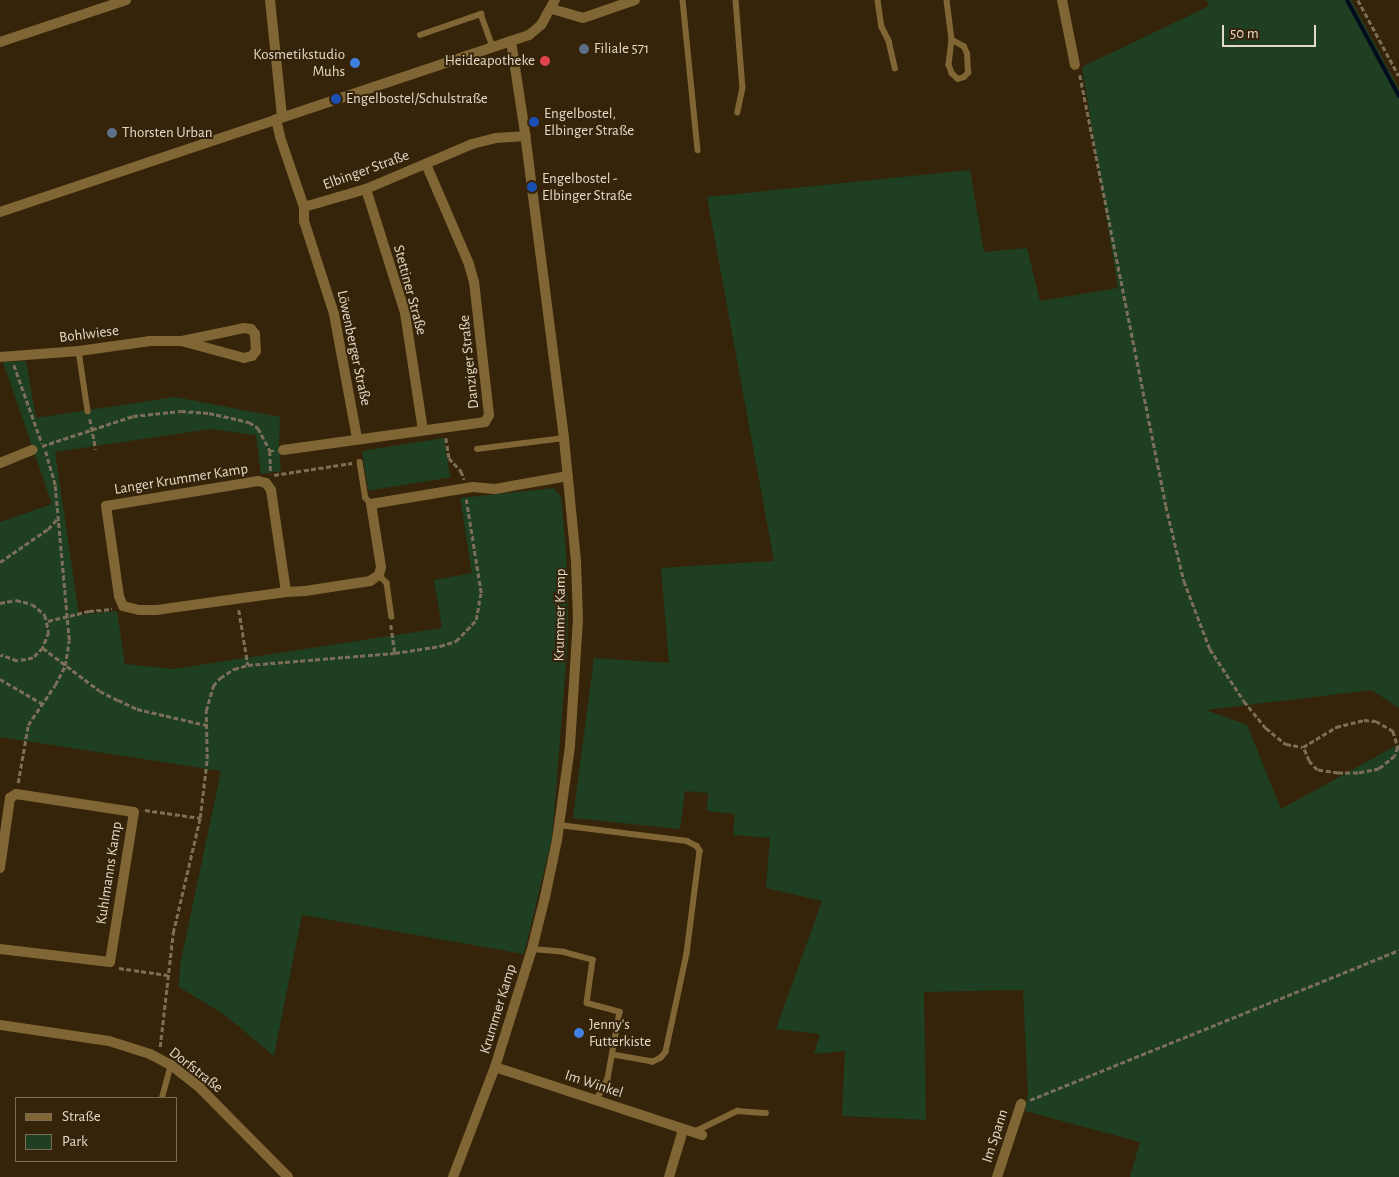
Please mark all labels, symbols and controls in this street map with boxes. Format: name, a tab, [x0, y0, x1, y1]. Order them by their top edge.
scale bar	[1224, 15, 1318, 47]
text: 50 m	[1230, 26, 1259, 41]
place label: Filiale 571	[594, 40, 649, 58]
marker: Filiale 571	[578, 43, 590, 55]
place label: Kosmetikstudio Muhs	[253, 45, 345, 80]
place label: Heideapotheke	[445, 52, 535, 70]
marker: Heideapotheke	[539, 55, 551, 67]
marker: Kosmetikstudio Muhs	[349, 57, 361, 69]
place label: Engelbostel/Schulstraße	[346, 90, 488, 108]
marker: Engelbostel/Schulstraße	[330, 93, 342, 105]
place label: Engelbostel, Elbinger Straße	[544, 104, 634, 139]
marker: Engelbostel, Elbinger Straße	[528, 116, 540, 128]
place label: Thorsten Urban	[122, 124, 212, 142]
marker: Thorsten Urban	[106, 127, 118, 139]
street label: Elbinger Straße	[321, 146, 411, 194]
place label: Engelbostel - Elbinger Straße	[542, 169, 632, 204]
marker: Engelbostel - Elbinger Straße	[526, 181, 538, 193]
street label: Stettiner Straße	[389, 243, 431, 337]
street label: Löwenberger Straße	[333, 289, 375, 407]
street label: Danziger Straße	[455, 314, 483, 410]
street label: Bohlwiese	[58, 321, 120, 347]
street label: Langer Krummer Kamp	[113, 460, 249, 498]
street label: Krummer Kamp	[550, 568, 570, 662]
street label: Kuhlmanns Kamp	[92, 820, 126, 926]
street label: Krummer Kamp	[476, 962, 520, 1056]
place label: Jenny's Futterkiste	[589, 1015, 651, 1050]
marker: Jenny's Futterkiste	[573, 1027, 585, 1039]
street label: Dorfstraße	[165, 1043, 227, 1097]
street label: Im Winkel	[563, 1066, 625, 1102]
legend	[15, 1097, 178, 1162]
street label: Im Spann	[978, 1107, 1012, 1165]
text: Straße	[62, 1109, 101, 1124]
text: Park	[62, 1134, 88, 1149]

